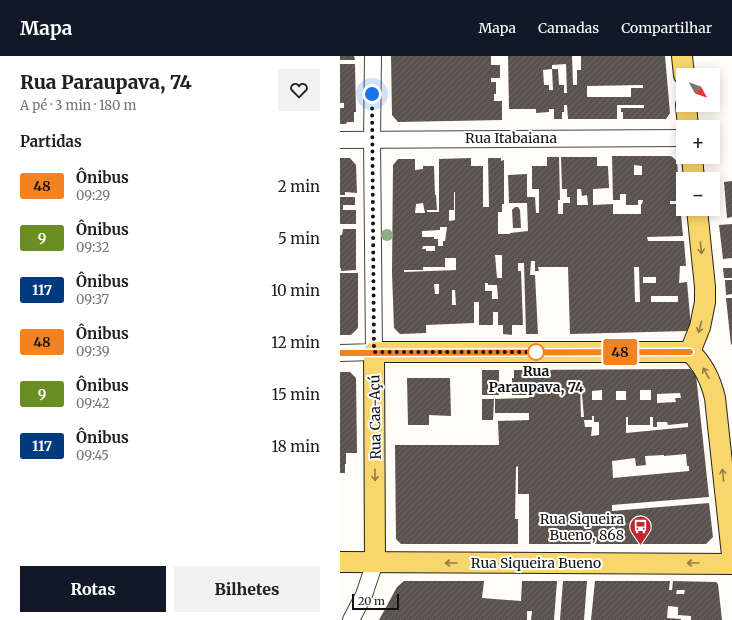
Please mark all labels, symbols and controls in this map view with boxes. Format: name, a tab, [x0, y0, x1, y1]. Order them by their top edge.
text: Mapa	[20, 16, 72, 40]
text: Mapa	[478, 19, 516, 37]
text: Camadas	[538, 19, 599, 37]
text: Compartilhar	[621, 19, 712, 37]
north arrow	[676, 68, 720, 112]
map controls	[676, 68, 720, 216]
button: heart	[278, 69, 320, 111]
text: Rua Paraupava, 74	[20, 70, 192, 94]
your location	[362, 84, 382, 104]
text: A pé · 3 min · 180 m	[20, 97, 136, 114]
button: +	[676, 120, 720, 164]
street label: Rua Itabaiana	[465, 129, 557, 147]
text: Partidas	[20, 132, 82, 151]
text: Ônibus	[76, 168, 129, 187]
button: −	[676, 172, 720, 216]
text: 48	[33, 177, 51, 195]
text: 2 min	[278, 177, 320, 196]
text: 09:29	[76, 187, 110, 204]
text: Ônibus	[76, 220, 129, 239]
text: 9	[38, 229, 46, 247]
text: 5 min	[278, 229, 320, 248]
text: 09:32	[76, 239, 109, 256]
one-way arrow	[697, 241, 705, 254]
text: Ônibus	[76, 272, 129, 291]
text: 117	[32, 281, 52, 299]
text: 10 min	[271, 281, 320, 300]
text: 09:37	[76, 291, 109, 308]
one-way arrow	[695, 321, 703, 334]
text: Ônibus	[76, 324, 129, 343]
text: 48	[33, 333, 51, 351]
text: 12 min	[271, 333, 320, 352]
line badge: 48	[602, 339, 638, 365]
text: 09:39	[76, 343, 110, 360]
marker: Rua Paraupava, 74	[527, 343, 545, 361]
text: 48	[611, 343, 629, 361]
place label: Rua Paraupava, 74	[488, 362, 584, 396]
one-way arrow	[701, 367, 709, 379]
street label: Rua Caa-Açú	[365, 374, 385, 460]
text: Ônibus	[76, 376, 129, 395]
text: 9	[38, 385, 46, 403]
text: 15 min	[272, 385, 320, 404]
text: 09:42	[76, 395, 110, 412]
text: Ônibus	[76, 428, 129, 447]
text: 117	[32, 437, 52, 455]
text: 18 min	[272, 437, 320, 456]
text: 09:45	[76, 447, 109, 464]
one-way arrow	[371, 468, 379, 481]
one-way arrow	[719, 469, 727, 482]
place label: Rua Siqueira Bueno, 868	[540, 510, 624, 544]
bus stop icon: Rua Siqueira Bueno, 868	[627, 514, 653, 547]
street label: Rua Siqueira Bueno	[471, 554, 601, 572]
one-way arrow	[445, 559, 458, 567]
one-way arrow	[687, 559, 700, 567]
button: Rotas	[20, 566, 166, 612]
button: Bilhetes	[174, 566, 320, 612]
scale bar	[352, 592, 399, 611]
text: 20 m	[358, 594, 385, 608]

